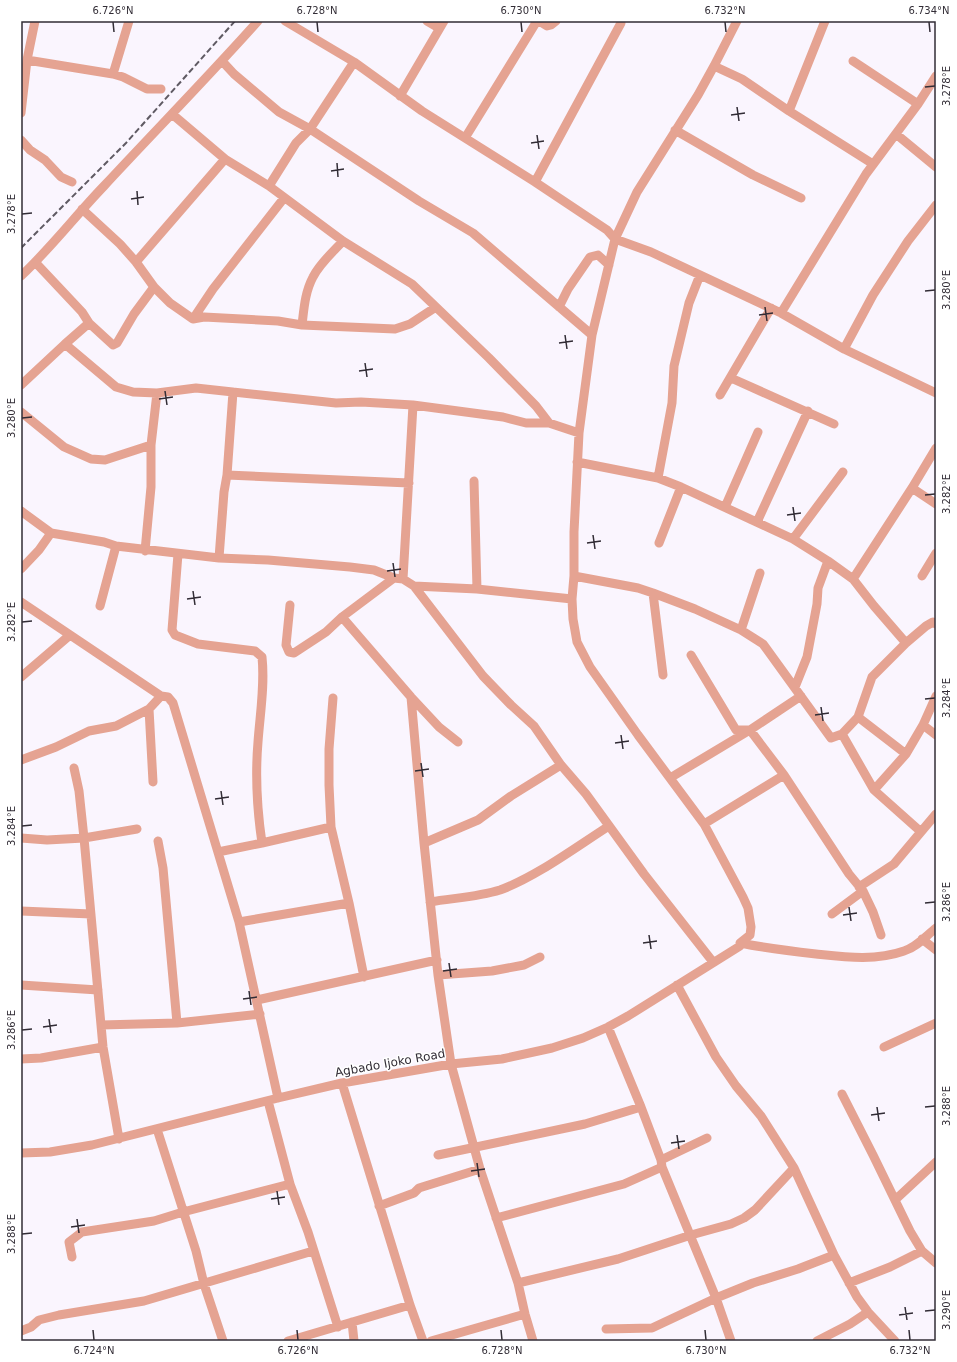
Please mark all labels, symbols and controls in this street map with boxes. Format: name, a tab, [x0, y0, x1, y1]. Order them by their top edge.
text: 6.726°N	[92, 5, 134, 16]
text: 6.728°N	[296, 5, 338, 16]
text: 6.730°N	[500, 5, 542, 16]
text: 6.732°N	[704, 5, 746, 16]
text: 6.734°N	[908, 5, 950, 16]
text: 3.278°E	[941, 66, 952, 106]
text: 3.278°E	[6, 194, 17, 234]
text: 3.280°E	[941, 270, 952, 310]
text: 3.280°E	[6, 398, 17, 438]
text: 3.282°E	[941, 474, 952, 514]
text: 3.282°E	[6, 602, 17, 642]
text: 3.284°E	[941, 678, 952, 718]
text: 3.284°E	[6, 806, 17, 846]
text: 3.286°E	[941, 882, 952, 922]
text: 3.286°E	[6, 1010, 17, 1050]
street label: Agbado Ijoko Road	[334, 1046, 446, 1080]
text: 3.288°E	[941, 1086, 952, 1126]
text: 3.288°E	[6, 1214, 17, 1254]
text: 3.290°E	[941, 1290, 952, 1330]
text: 6.724°N	[73, 1345, 115, 1356]
text: 6.726°N	[277, 1345, 319, 1356]
text: 6.728°N	[481, 1345, 523, 1356]
text: 6.730°N	[685, 1345, 727, 1356]
text: 6.732°N	[889, 1345, 931, 1356]

